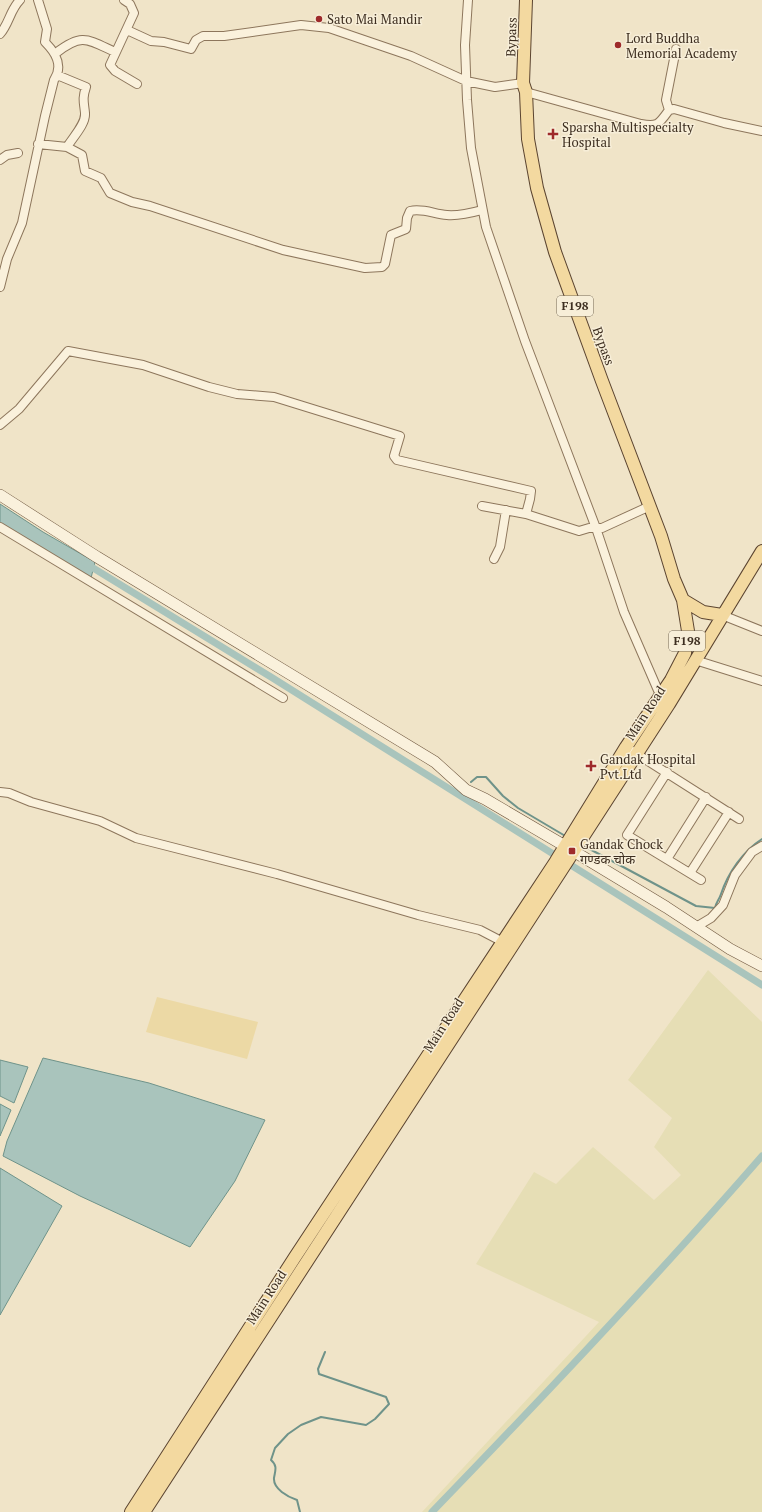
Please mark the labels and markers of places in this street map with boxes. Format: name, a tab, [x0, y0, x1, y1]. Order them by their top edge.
place label: Sato Mai Mandir	[327, 10, 422, 28]
marker: Sato Mai Mandir	[314, 14, 324, 24]
place label: Lord Buddha Memorial Academy	[626, 29, 738, 62]
marker: Lord Buddha Memorial Academy	[613, 40, 623, 50]
place label: Sparsha Multispecialty Hospital	[562, 118, 694, 151]
marker: Sparsha Multispecialty Hospital	[547, 128, 559, 140]
place label: Gandak Hospital Pvt.Ltd	[600, 750, 696, 783]
marker: Gandak Hospital Pvt.Ltd	[585, 760, 597, 772]
place label: Gandak Chock गण्डक चोक	[580, 835, 663, 868]
marker: Gandak Chock गण्डक चोक	[567, 846, 577, 856]

